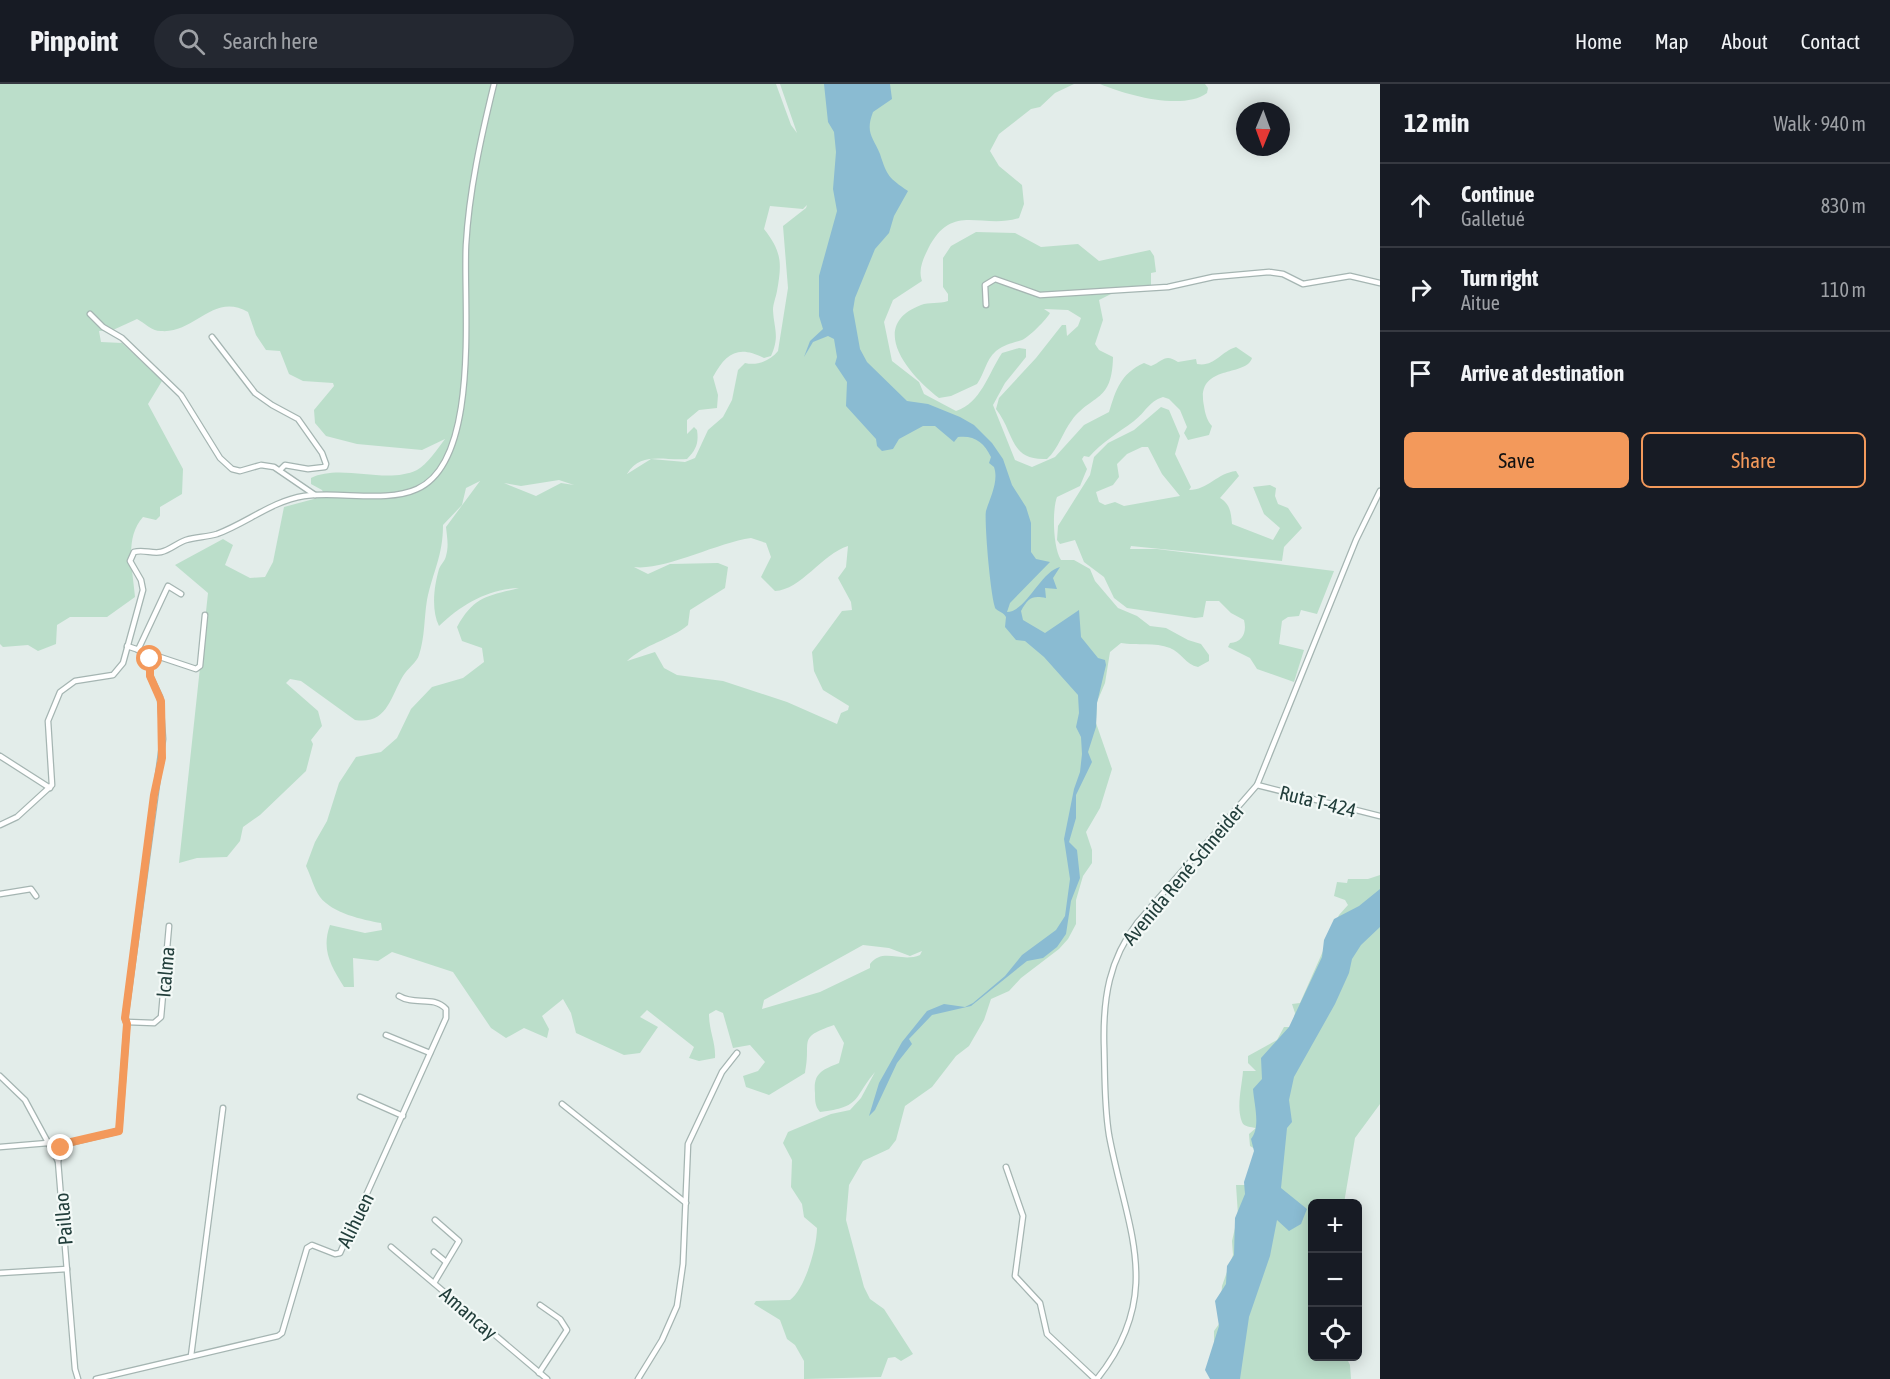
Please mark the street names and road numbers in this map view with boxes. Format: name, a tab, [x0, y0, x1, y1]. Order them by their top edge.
street label: Ruta T-424	[1277, 780, 1359, 822]
street label: Avenida René Schneider	[1117, 798, 1249, 949]
street label: Icalma	[151, 946, 179, 998]
street label: Alihuen	[332, 1189, 378, 1251]
street label: Paillao	[49, 1192, 77, 1246]
street label: Amancay	[436, 1282, 502, 1344]

